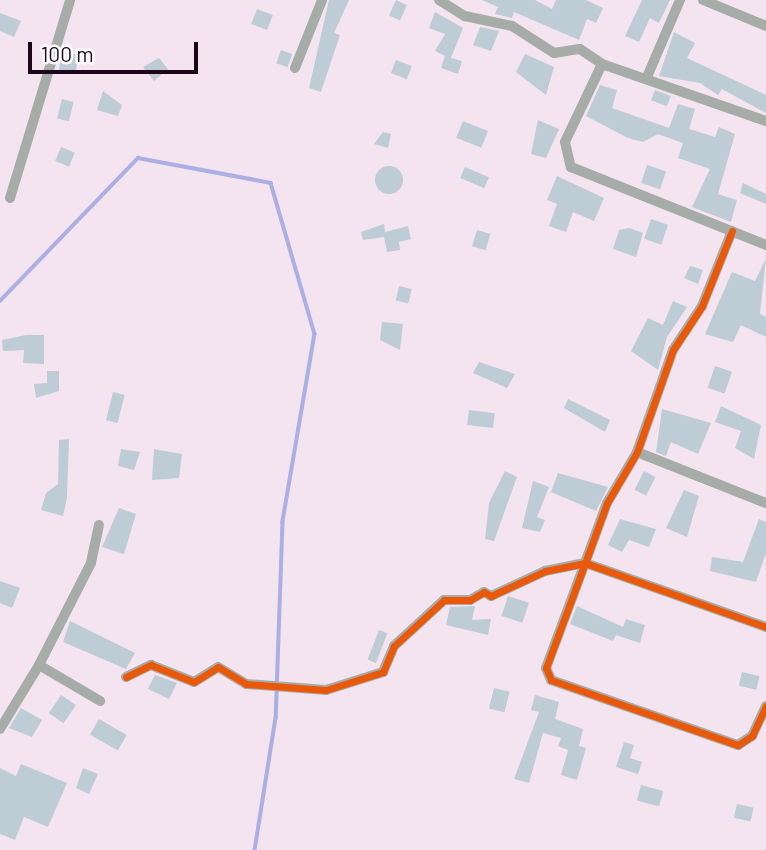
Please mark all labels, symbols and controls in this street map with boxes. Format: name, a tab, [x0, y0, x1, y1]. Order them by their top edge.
scale bar	[32, 28, 201, 72]
text: 100 m	[41, 41, 94, 66]

